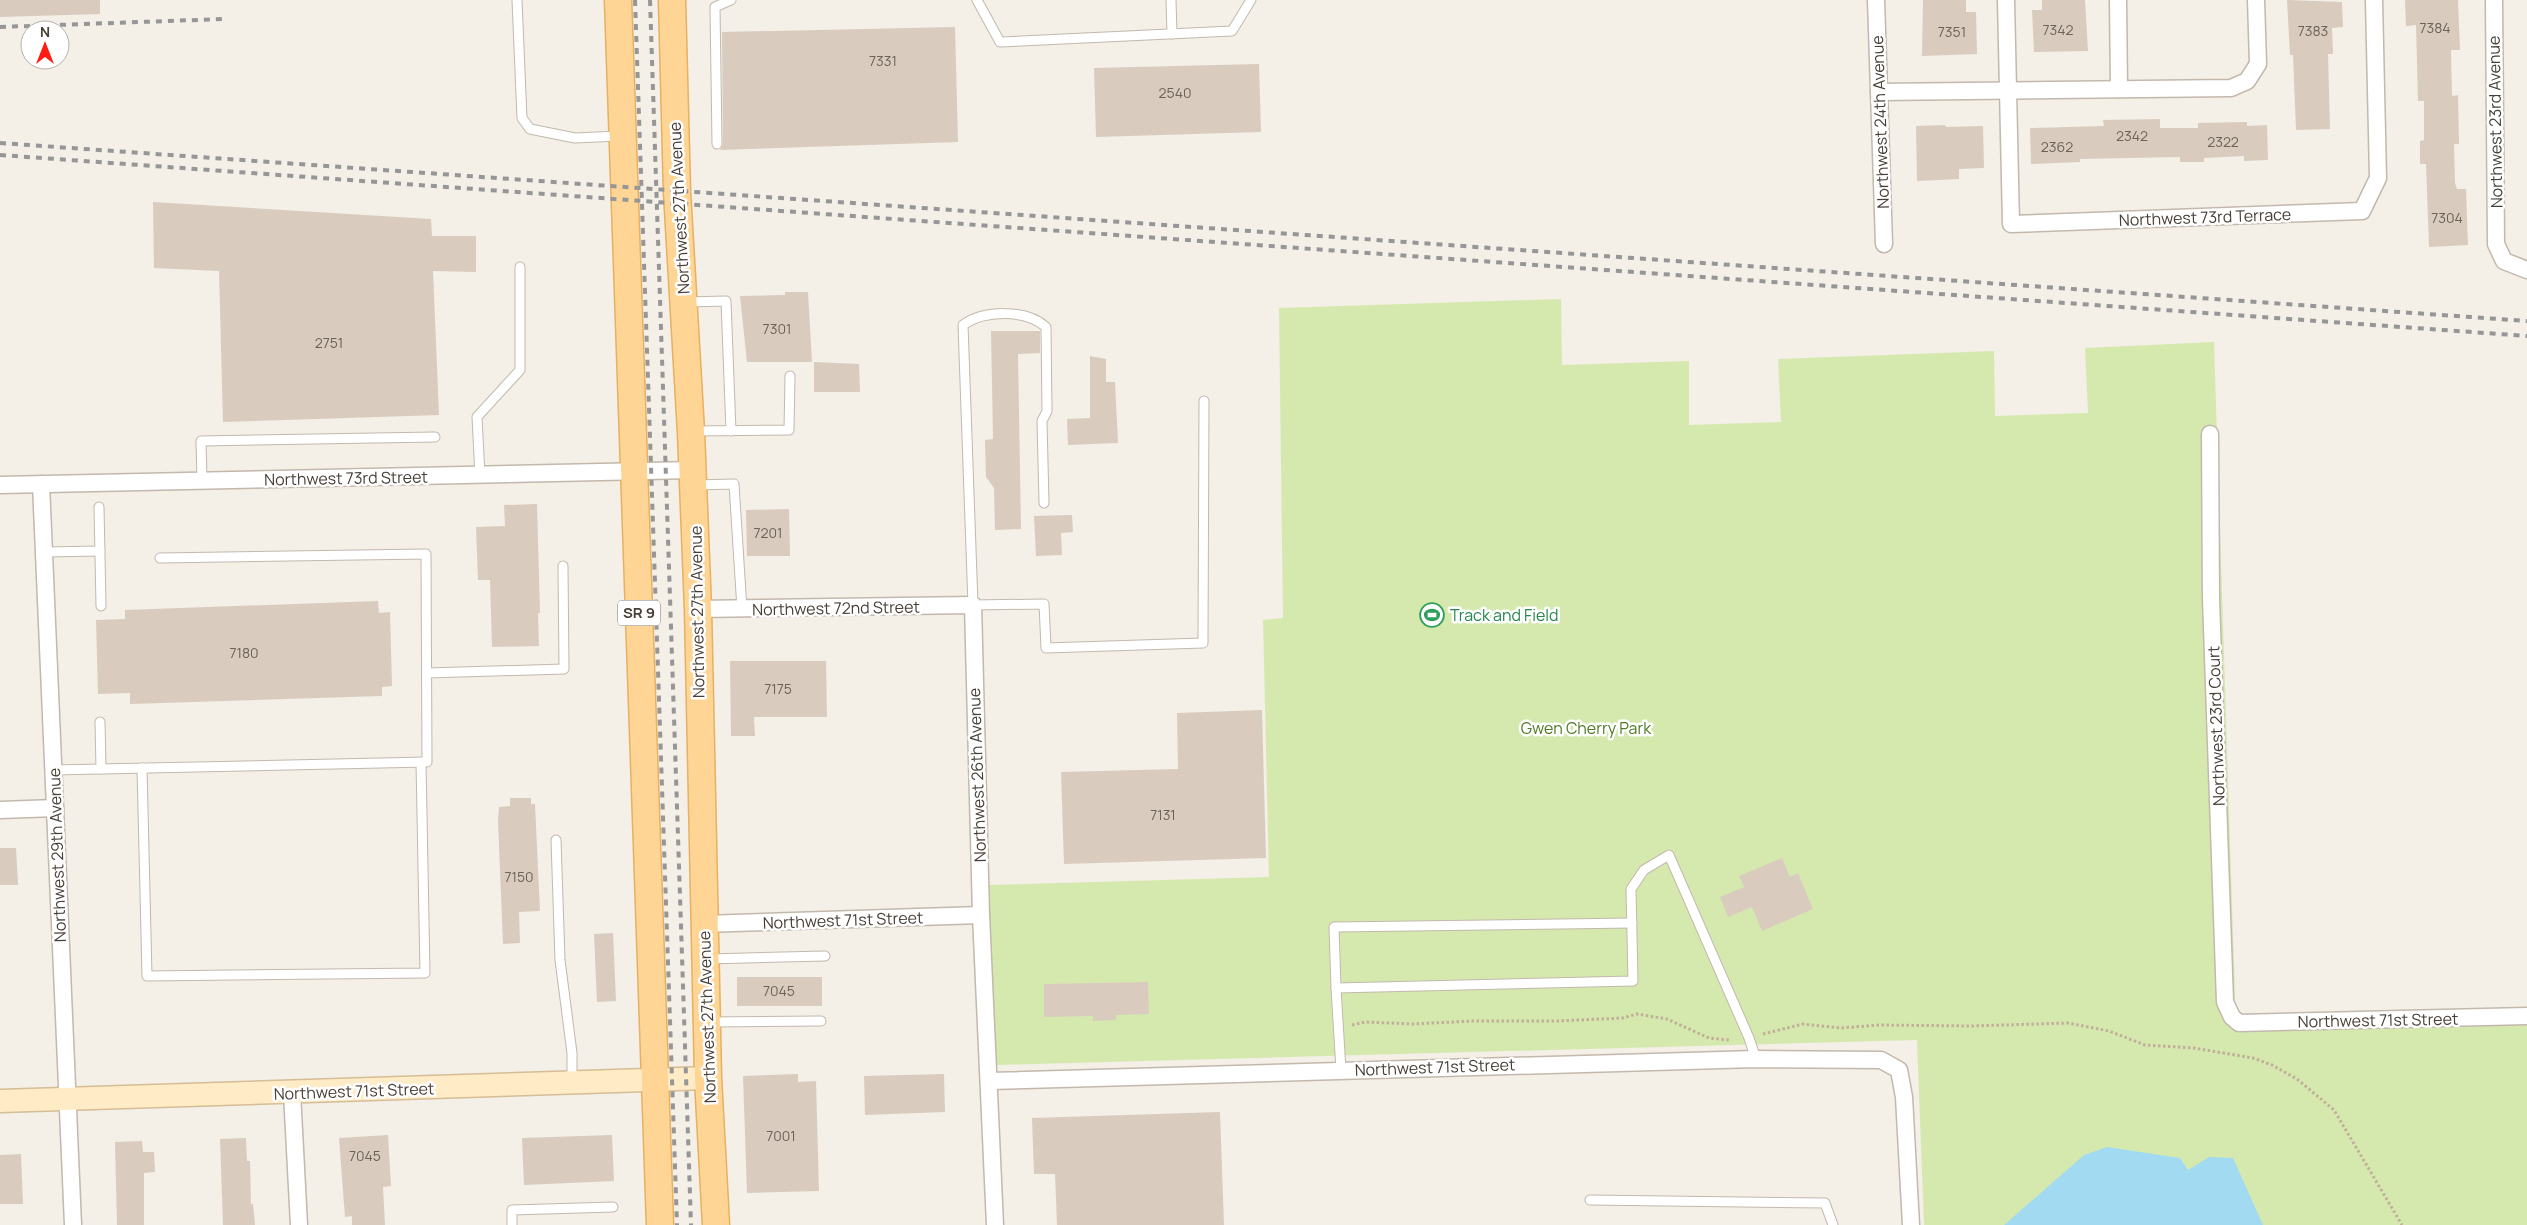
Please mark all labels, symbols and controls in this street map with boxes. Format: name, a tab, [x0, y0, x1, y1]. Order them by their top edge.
house number: 7384	[2419, 18, 2451, 37]
north arrow	[20, 20, 70, 70]
house number: 7342	[2042, 20, 2074, 39]
house number: 7383	[2298, 21, 2328, 40]
text: N	[40, 22, 50, 41]
house number: 7351	[1938, 22, 1966, 41]
street label: Northwest 24th Avenue	[1866, 35, 1894, 209]
street label: Northwest 23rd Avenue	[2482, 36, 2508, 208]
house number: 7331	[869, 51, 897, 70]
house number: 2540	[1159, 83, 1191, 102]
street label: Northwest 27th Avenue	[664, 121, 694, 295]
house number: 2342	[2116, 126, 2148, 145]
house number: 2322	[2207, 132, 2239, 151]
house number: 2362	[2041, 137, 2073, 156]
street label: Northwest 73rd Terrace	[2119, 203, 2291, 231]
house number: 7304	[2431, 208, 2463, 227]
house number: 7301	[763, 319, 791, 338]
house number: 2751	[315, 333, 343, 352]
street label: Northwest 73rd Street	[264, 466, 428, 490]
house number: 7201	[753, 523, 783, 542]
street label: Northwest 27th Avenue	[684, 526, 710, 698]
street label: Northwest 72nd Street	[752, 596, 920, 620]
road number: SR 9	[618, 600, 660, 626]
sports icon: Track and Field	[1419, 602, 1445, 628]
place label: Track and Field	[1450, 604, 1558, 626]
house number: 7180	[229, 643, 259, 662]
street label: Northwest 23rd Court	[2202, 646, 2230, 806]
house number: 7175	[764, 679, 792, 698]
street label: Northwest 26th Avenue	[963, 687, 991, 863]
park label: Gwen Cherry Park	[1521, 717, 1652, 739]
street label: Northwest 29th Avenue	[43, 767, 71, 943]
house number: 7131	[1150, 805, 1176, 824]
house number: 7150	[504, 867, 534, 886]
street label: Northwest 71st Street	[762, 906, 924, 934]
street label: Northwest 27th Avenue	[693, 930, 721, 1104]
house number: 7045	[763, 981, 795, 1000]
street label: Northwest 71st Street	[2297, 1008, 2459, 1032]
street label: Northwest 71st Street	[1354, 1053, 1516, 1081]
street label: Northwest 71st Street	[273, 1077, 435, 1105]
house number: 7001	[766, 1126, 796, 1145]
house number: 7045	[349, 1146, 381, 1165]

